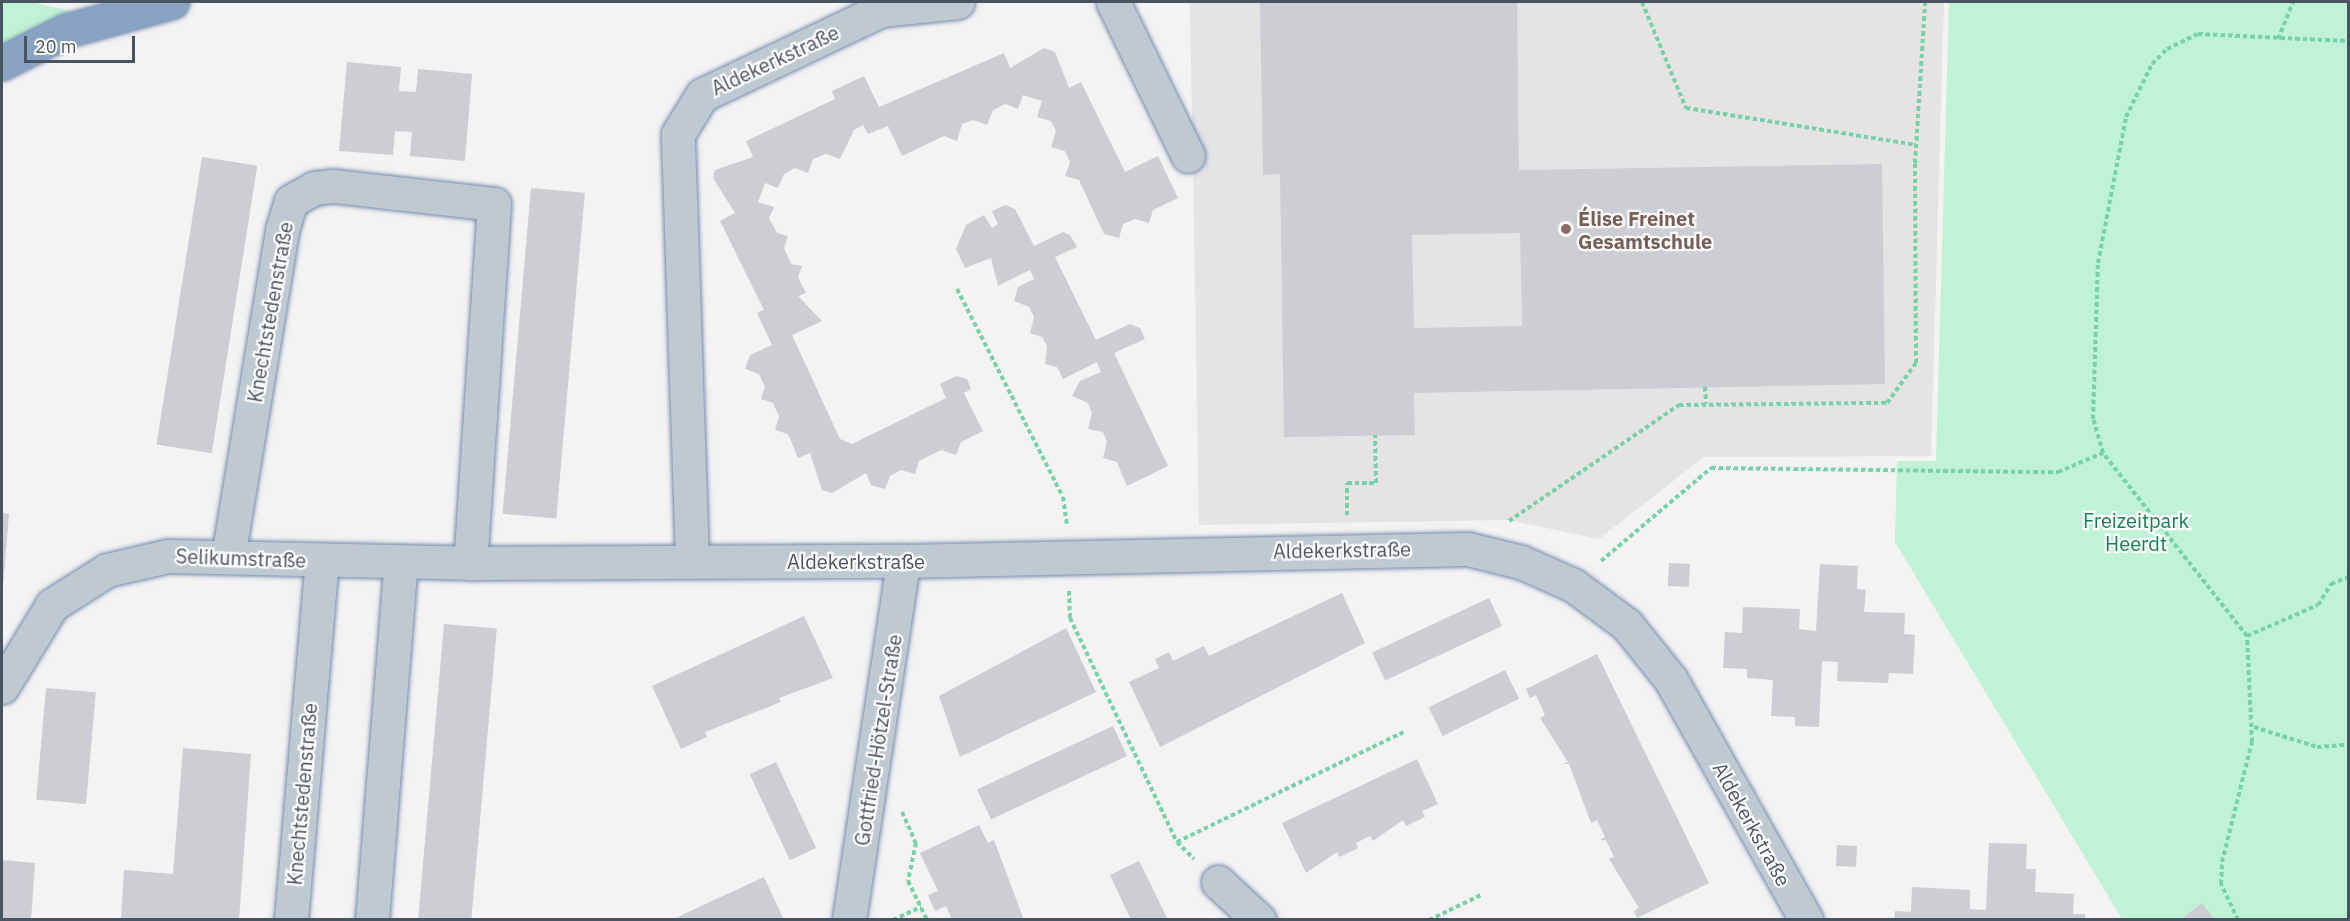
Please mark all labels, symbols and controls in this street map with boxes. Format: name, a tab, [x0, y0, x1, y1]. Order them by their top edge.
street label: Aldekerkstraße	[707, 20, 843, 100]
scale bar	[27, 24, 138, 62]
text: 20 m	[35, 35, 77, 58]
place label: Élise Freinet Gesamtschule	[1578, 206, 1712, 253]
street label: Knechtstedenstraße	[242, 220, 298, 404]
marker: Élise Freinet Gesamtschule	[1559, 222, 1573, 236]
park label: Freizeitpark Heerdt	[2083, 509, 2189, 556]
street label: Aldekerkstraße	[1273, 537, 1411, 563]
street label: Selikumstraße	[175, 544, 307, 572]
street label: Aldekerkstraße	[787, 549, 925, 573]
street label: Gottfried-Hötzel-Straße	[849, 633, 907, 847]
street label: Knechtstedenstraße	[282, 702, 322, 886]
street label: Aldekerkstraße	[1708, 758, 1796, 890]

